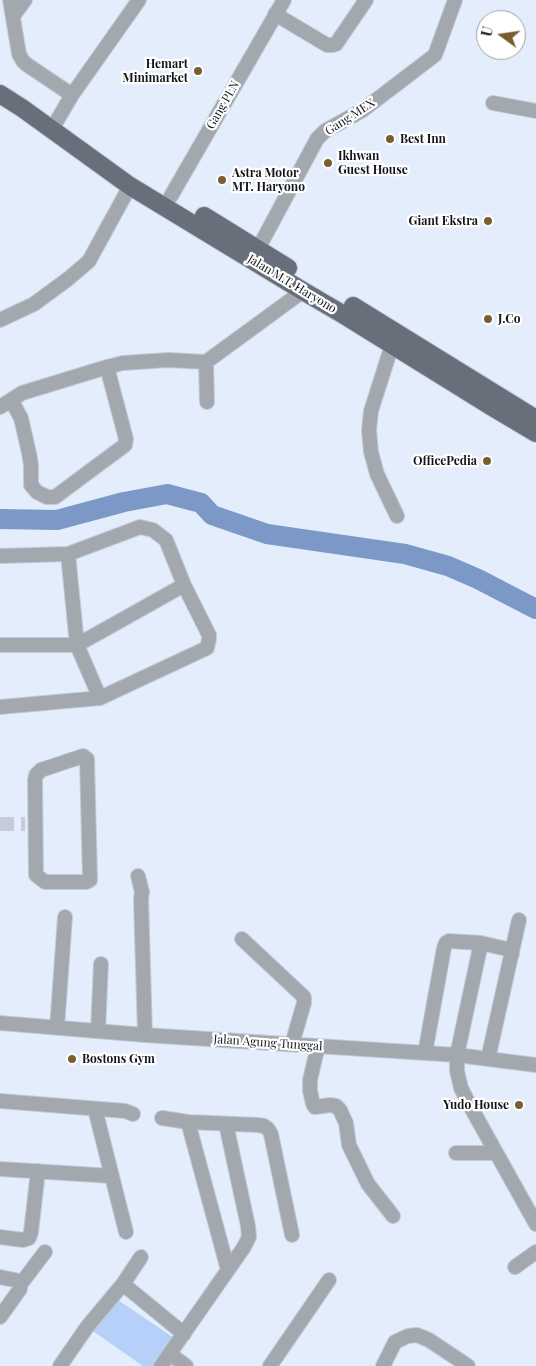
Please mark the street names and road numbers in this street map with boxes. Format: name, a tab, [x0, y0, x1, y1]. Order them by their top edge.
street label: Gang PLN	[203, 78, 243, 132]
street label: Gang MEX	[323, 96, 377, 138]
street label: Jalan M.T. Haryono	[245, 252, 339, 316]
street label: Jalan Agung Tunggal	[213, 1032, 323, 1054]

